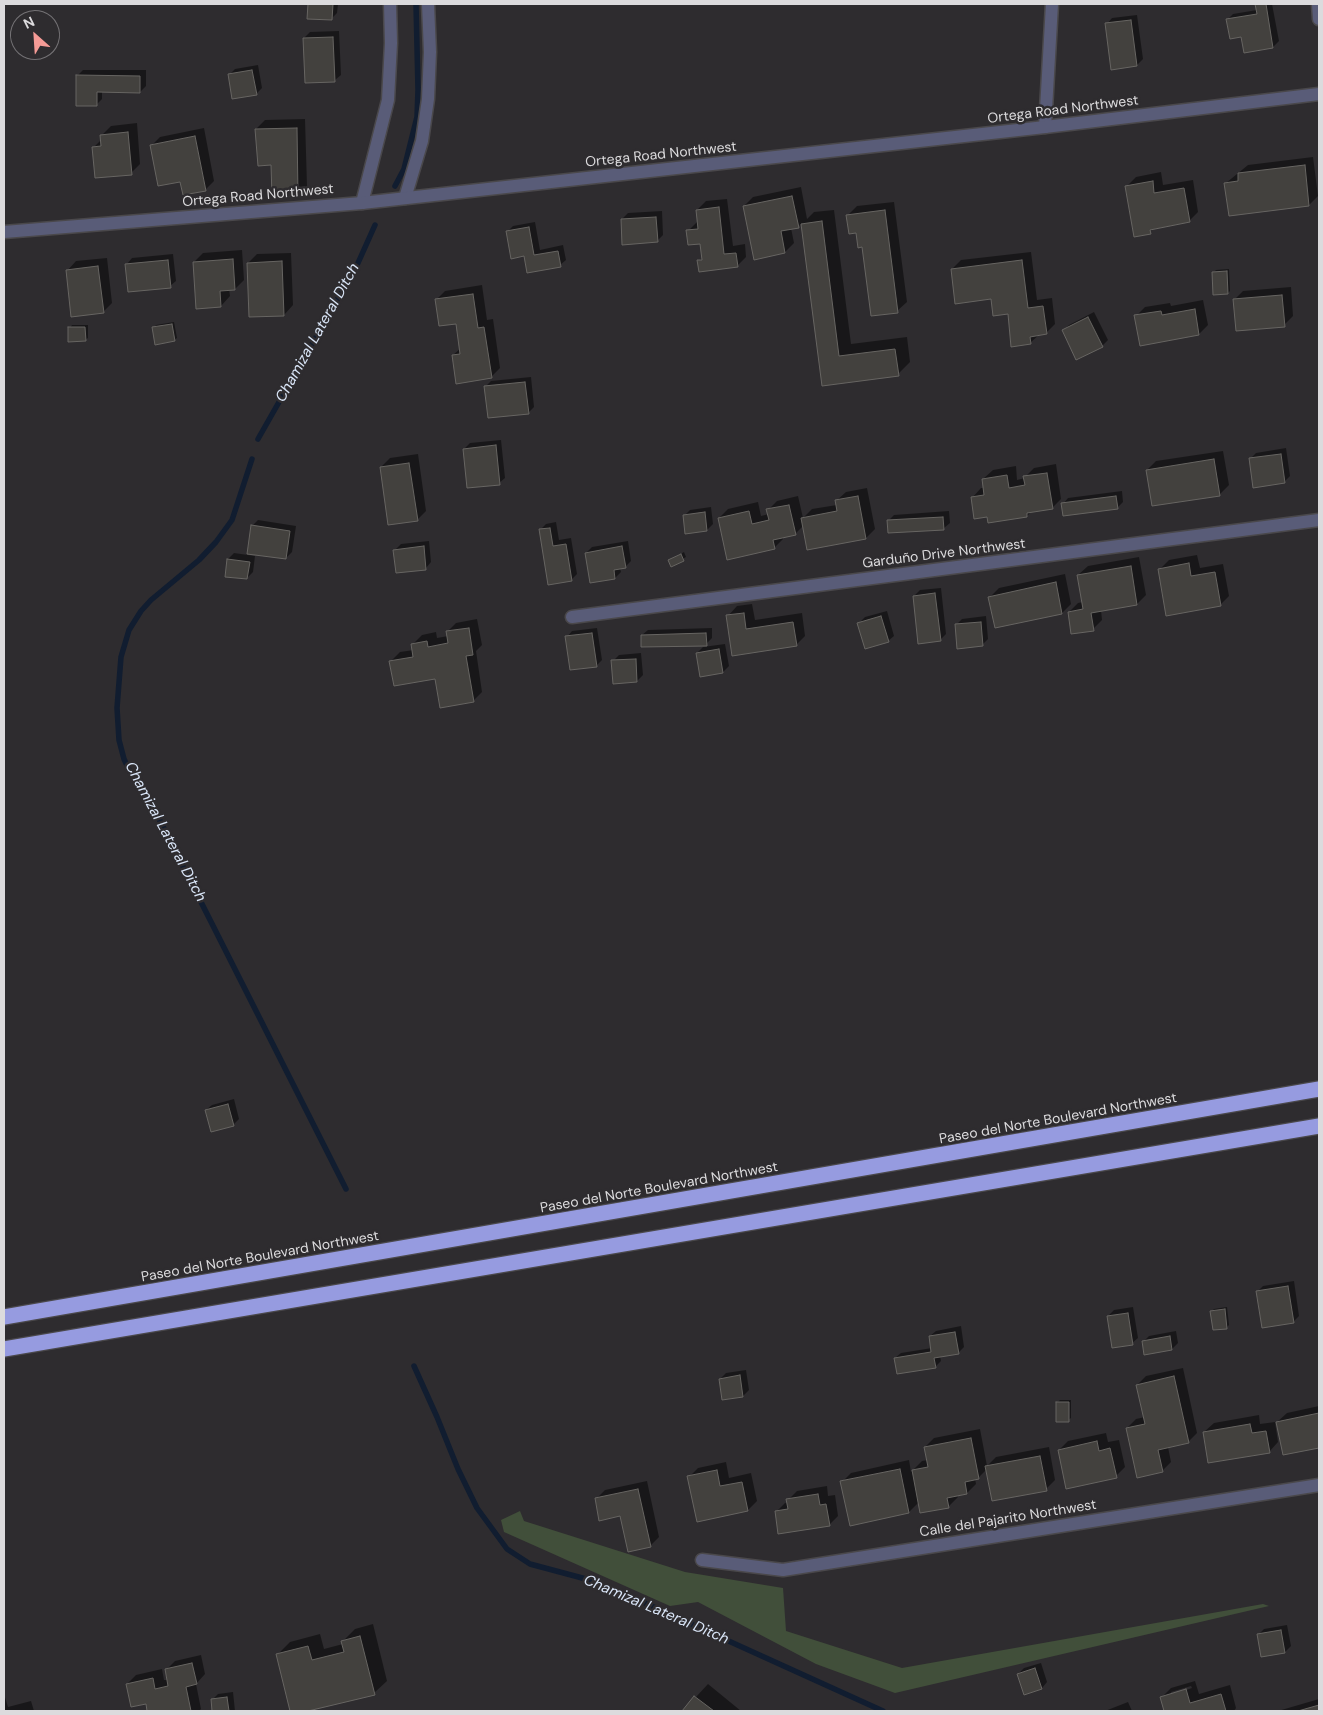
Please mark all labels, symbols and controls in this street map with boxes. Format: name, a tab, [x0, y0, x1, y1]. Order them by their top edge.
north arrow	[10, 10, 60, 60]
text: N	[20, 12, 37, 33]
street label: Ortega Road Northwest	[987, 92, 1139, 128]
street label: Ortega Road Northwest	[585, 139, 737, 171]
street label: Ortega Road Northwest	[182, 181, 334, 211]
water label: Chamizal Lateral Ditch	[272, 260, 364, 406]
street label: Garduño Drive Northwest	[862, 536, 1026, 572]
water label: Chamizal Lateral Ditch	[120, 759, 210, 905]
street label: Paseo del Norte Boulevard Northwest	[938, 1090, 1178, 1148]
street label: Paseo del Norte Boulevard Northwest	[539, 1159, 779, 1217]
street label: Paseo del Norte Boulevard Northwest	[140, 1228, 380, 1286]
street label: Calle del Pajarito Northwest	[918, 1497, 1098, 1541]
water label: Chamizal Lateral Ditch	[581, 1571, 731, 1649]

